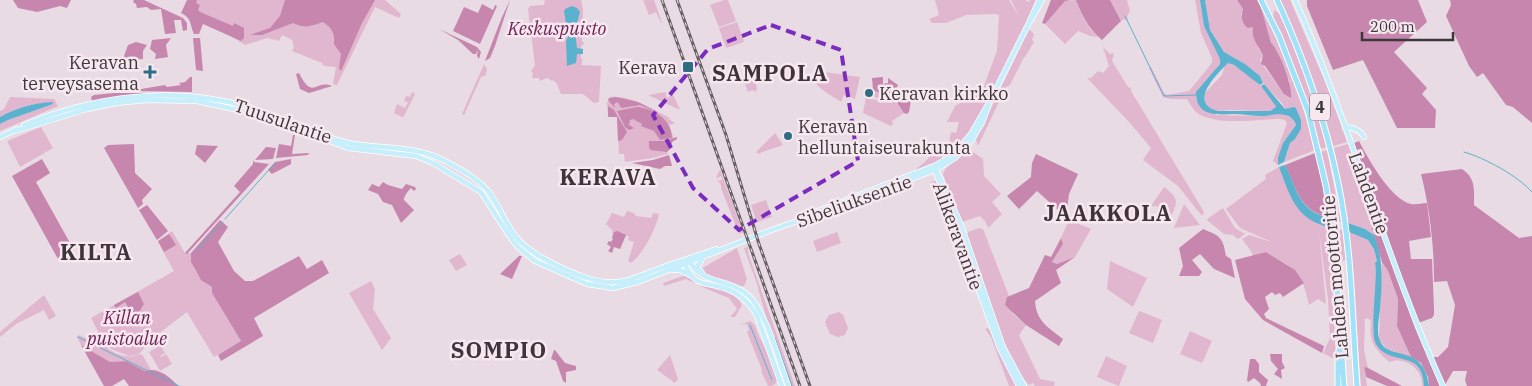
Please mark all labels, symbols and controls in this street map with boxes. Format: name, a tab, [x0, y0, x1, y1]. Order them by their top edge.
scale bar	[1362, 10, 1453, 42]
park label: Keskuspuisto	[506, 17, 607, 40]
text: 200 m	[1370, 17, 1415, 36]
place label: Keravan terveysasema	[22, 51, 139, 95]
place label: Kerava	[618, 56, 677, 79]
district label: SAMPOLA	[712, 58, 828, 87]
marker: Kerava	[681, 60, 695, 74]
marker: Keravan terveysasema	[143, 65, 157, 79]
place label: Keravan kirkko	[879, 82, 1008, 105]
marker: Keravan kirkko	[863, 87, 875, 99]
street label: Tuusulantie	[231, 94, 335, 148]
road number: 4	[1310, 94, 1330, 120]
place label: Keravan helluntaiseurakunta	[798, 115, 971, 159]
marker: Keravan helluntaiseurakunta	[782, 130, 794, 142]
street label: Lahdentie	[1344, 149, 1394, 237]
district label: KERAVA	[559, 162, 657, 191]
street label: Sibeliuksentie	[793, 169, 915, 233]
street label: Alikeravantie	[928, 179, 988, 293]
street label: Lahden moottoritie	[1316, 194, 1354, 360]
district label: JAAKKOLA	[1044, 198, 1172, 227]
district label: KILTA	[60, 237, 132, 266]
park label: Killan puistoalue	[85, 306, 167, 350]
district label: SOMPIO	[451, 335, 547, 364]

